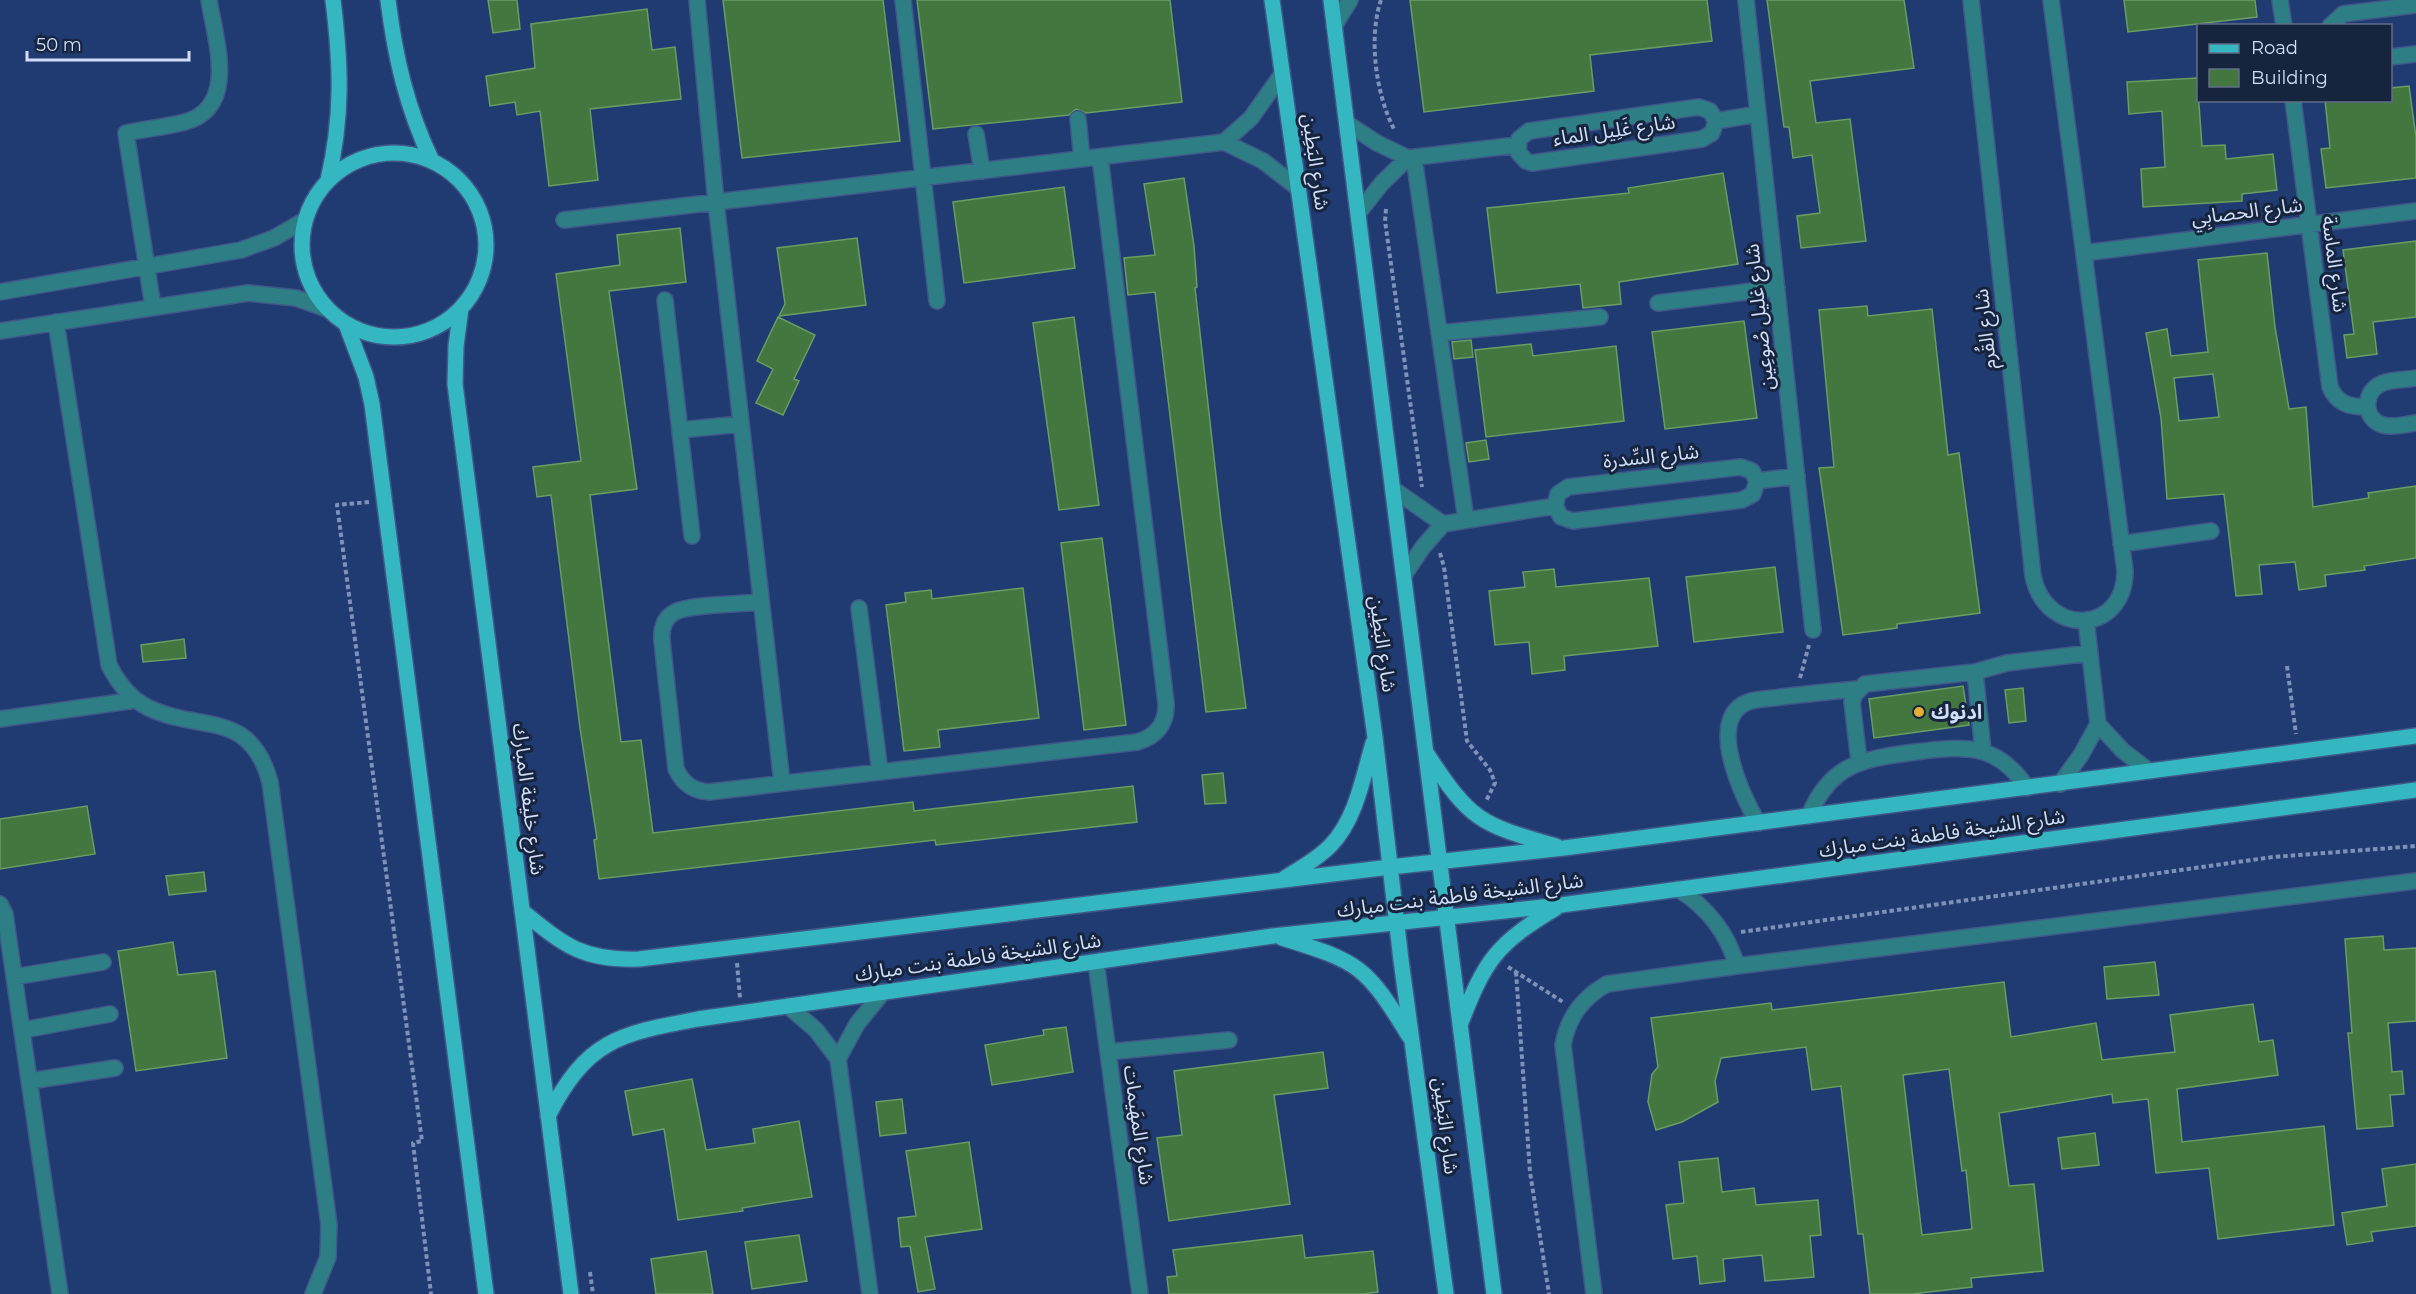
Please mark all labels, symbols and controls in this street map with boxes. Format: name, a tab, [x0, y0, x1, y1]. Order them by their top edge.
scale bar	[27, 24, 189, 62]
legend	[2197, 24, 2392, 102]
text: 50 m	[36, 34, 82, 56]
text: Road	[2251, 37, 2298, 59]
text: Building	[2251, 67, 2328, 89]
street label: شارع غَلِيل الماء	[1551, 110, 1677, 153]
street label: شارع البَطِين	[1294, 112, 1335, 212]
street label: شارع الحصابِي	[2190, 192, 2304, 233]
street label: شارع الماسة	[2314, 214, 2353, 314]
street label: شارع غليل صُوعِين	[1739, 242, 1782, 391]
street label: شارع القُرم	[1968, 287, 2004, 371]
street label: شارع السِّدرة	[1602, 439, 1701, 476]
street label: شارع البَطِين	[1361, 594, 1402, 694]
place label: ادنوك	[1931, 700, 1982, 724]
marker: ادنوك	[1912, 705, 1926, 719]
street label: شارع خليفة المبارك	[505, 722, 550, 877]
street label: شارع الشيخة فاطمة بنت مبارك	[1817, 804, 2067, 865]
street label: شارع الشيخة فاطمة بنت مبارك	[1335, 868, 1585, 925]
street label: شارع الشيخة فاطمة بنت مبارك	[853, 928, 1103, 989]
street label: شارع المهَيمات	[1116, 1064, 1159, 1187]
street label: شارع البَطِين	[1425, 1076, 1464, 1176]

